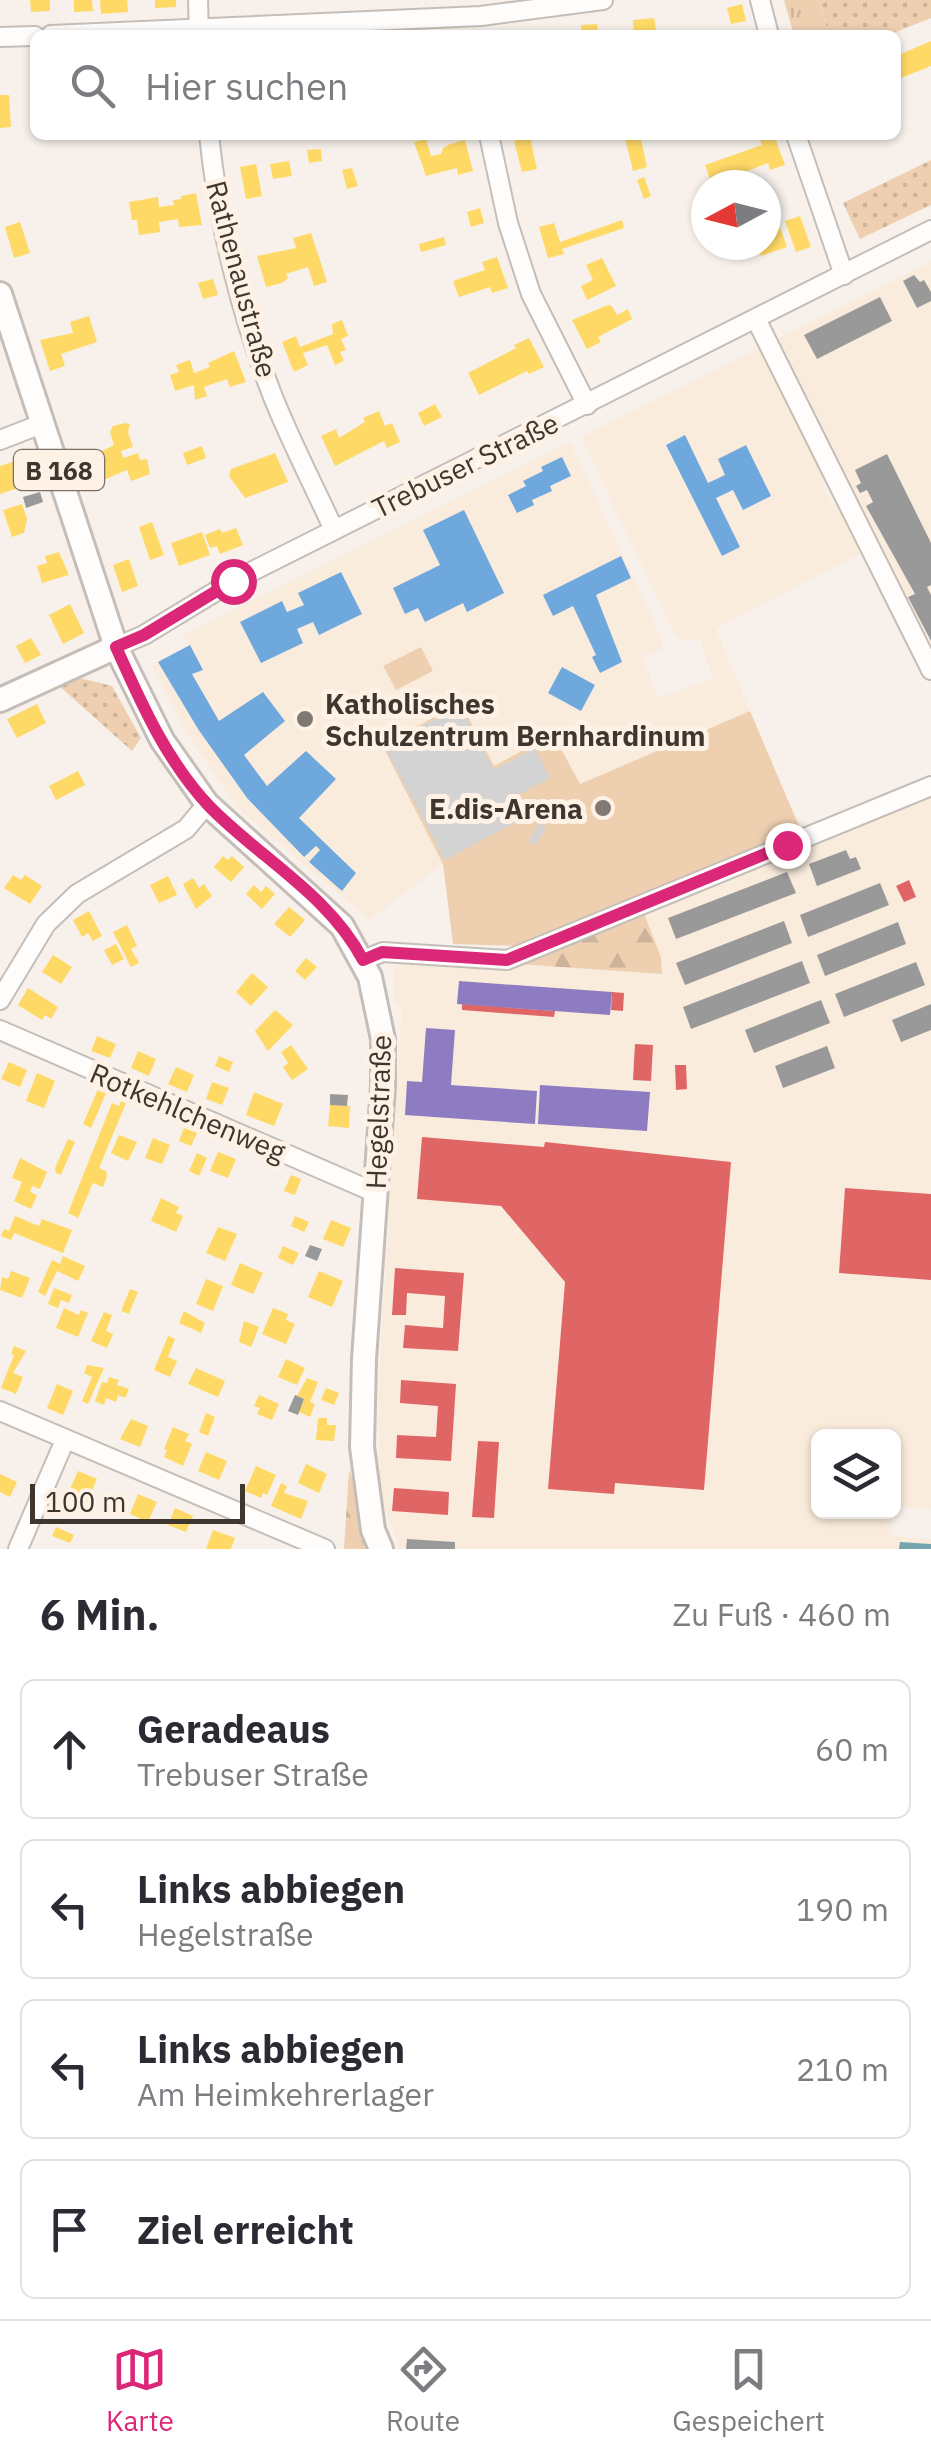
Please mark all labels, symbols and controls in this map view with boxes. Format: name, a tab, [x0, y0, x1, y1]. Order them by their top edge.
search box	[30, 30, 901, 140]
icon: search	[65, 58, 120, 113]
text: Hier suchen	[145, 61, 348, 110]
north arrow	[691, 170, 781, 260]
street label: Rathenaustraße	[198, 177, 286, 381]
street label: Trebuser Straße	[366, 404, 564, 526]
road number: B 168	[14, 450, 104, 490]
route start	[211, 559, 257, 605]
place label: Katholisches Schulzentrum Bernhardinum	[325, 685, 706, 754]
marker: Katholisches Schulzentrum Bernhardinum	[294, 708, 316, 730]
place label: E.dis-Arena	[429, 790, 583, 827]
marker: E.dis-Arena	[592, 797, 614, 819]
route end	[765, 823, 811, 869]
street label: Hegelstraße	[357, 1034, 399, 1190]
street label: Rotkehlchenweg	[85, 1054, 292, 1170]
map controls	[811, 1429, 901, 1519]
button: layers	[811, 1429, 901, 1519]
scale bar	[30, 1479, 245, 1524]
text: 100 m	[45, 1483, 126, 1520]
text: 6 Min.	[40, 1587, 160, 1642]
text: Zu Fuß · 460 m	[673, 1593, 891, 1635]
text: Geradeaus	[137, 1704, 330, 1753]
icon: ahead	[42, 1722, 97, 1777]
text: 60 m	[815, 1728, 889, 1770]
text: Trebuser Straße	[137, 1753, 369, 1795]
text: Links abbiegen	[137, 1864, 405, 1913]
icon: left	[42, 1882, 97, 1937]
text: 190 m	[796, 1888, 889, 1930]
text: Hegelstraße	[137, 1913, 314, 1955]
text: Links abbiegen	[137, 2024, 405, 2073]
icon: left	[42, 2042, 97, 2097]
text: 210 m	[796, 2048, 889, 2090]
text: Am Heimkehrerlager	[137, 2073, 434, 2115]
icon: arrive	[42, 2202, 97, 2257]
text: Ziel erreicht	[137, 2205, 354, 2254]
tab: Karte	[106, 2342, 174, 2439]
tab: Route	[386, 2342, 460, 2439]
tab: Gespeichert	[672, 2342, 825, 2439]

